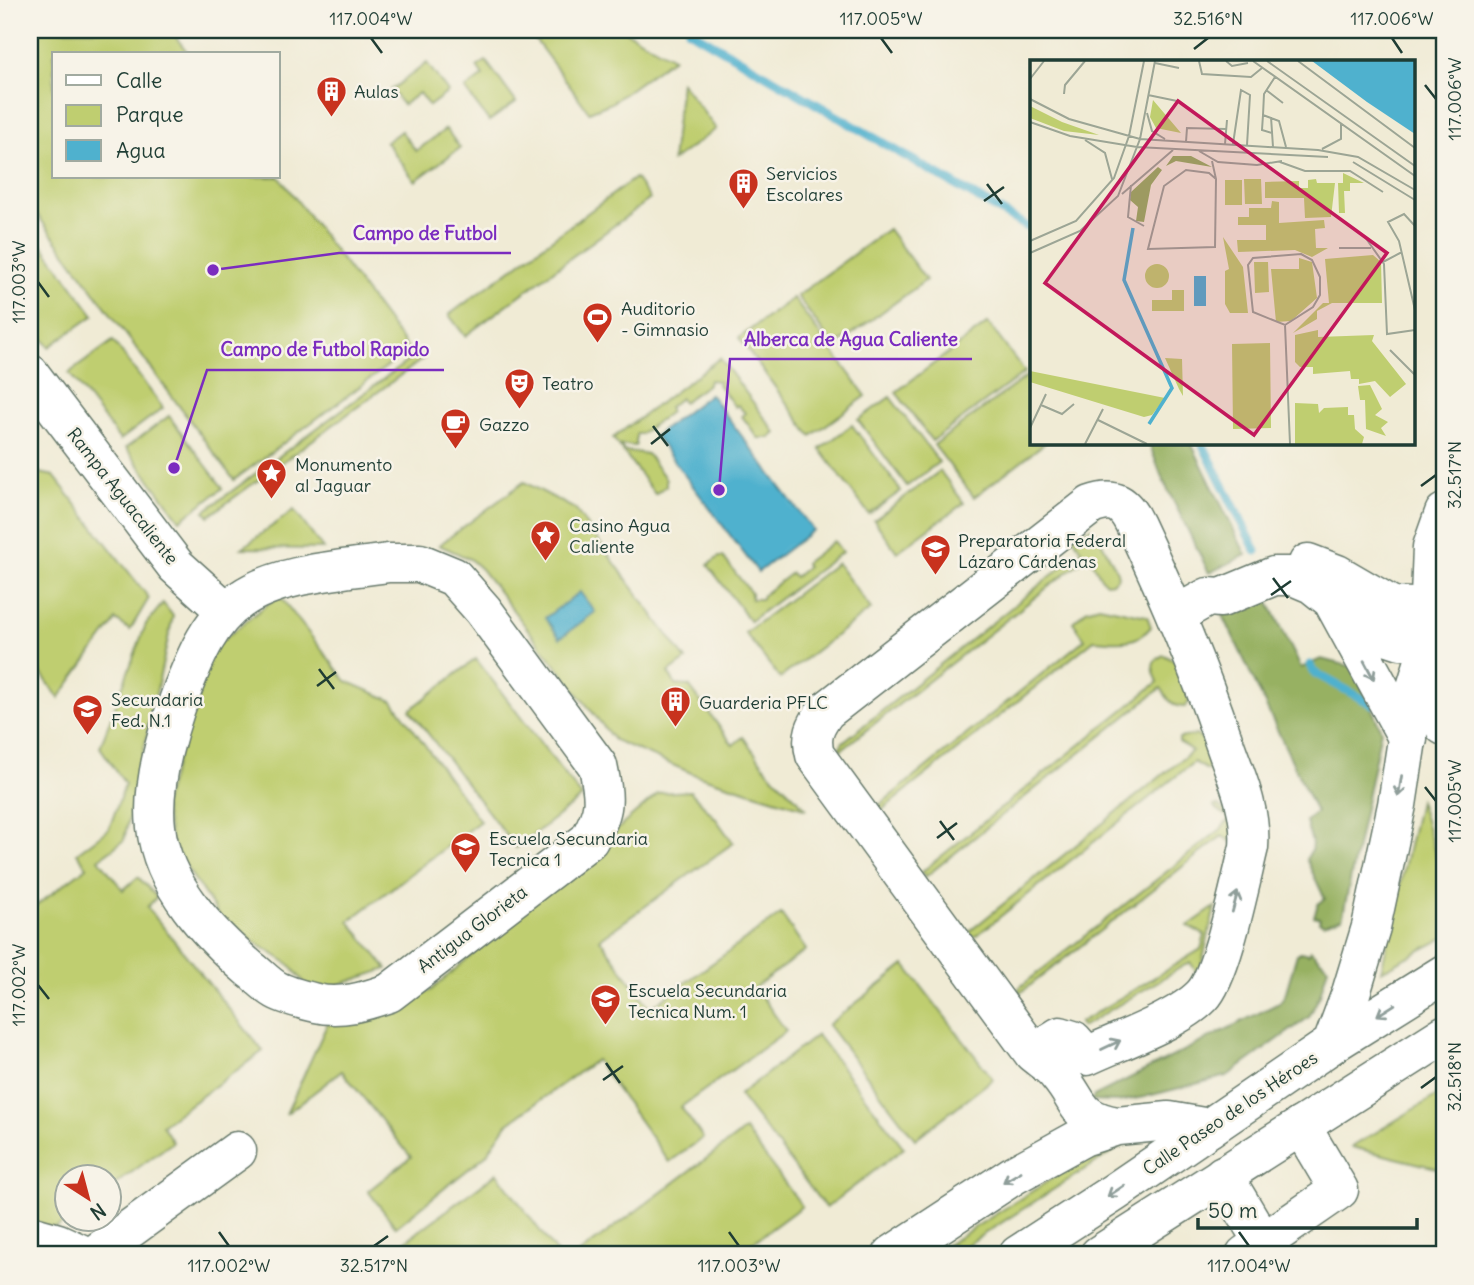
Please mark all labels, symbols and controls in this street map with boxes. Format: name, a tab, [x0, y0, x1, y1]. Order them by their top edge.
text: 117.004°W	[329, 7, 413, 30]
text: 117.005°W	[839, 7, 923, 30]
text: 32.516°N	[1173, 7, 1243, 30]
text: 117.006°W	[1350, 7, 1434, 30]
legend	[52, 52, 280, 178]
text: 117.006°W	[1443, 57, 1466, 141]
inset map	[1030, 60, 1414, 444]
text: Calle	[116, 67, 162, 94]
building icon: Aulas	[314, 74, 348, 118]
place label: Aulas	[354, 80, 399, 103]
text: Parque	[116, 101, 184, 128]
text: Agua	[116, 137, 165, 164]
place label: Servicios Escolares	[766, 162, 843, 206]
building icon: Servicios Escolares	[726, 166, 760, 210]
callout: Campo de Futbol	[339, 213, 511, 253]
text: Campo de Futbol	[353, 221, 497, 245]
text: 117.003°W	[7, 240, 30, 324]
place label: Auditorio - Gimnasio	[621, 297, 709, 341]
sports icon: Auditorio - Gimnasio	[581, 301, 615, 345]
callout: Alberca de Agua Caliente	[730, 319, 972, 359]
text: Alberca de Agua Caliente	[744, 327, 958, 351]
callout: Campo de Futbol Rapido	[207, 330, 444, 370]
text: Campo de Futbol Rapido	[220, 337, 430, 361]
theatre icon: Teatro	[502, 366, 536, 410]
place label: Teatro	[542, 372, 594, 395]
cafe icon: Gazzo	[439, 407, 473, 451]
place label: Gazzo	[479, 413, 529, 436]
street label: Rampa Aguacaliente	[62, 423, 184, 569]
text: 32.517°N	[1443, 441, 1466, 509]
place label: Monumento al Jaguar	[295, 453, 392, 497]
place icon: Monumento al Jaguar	[255, 457, 289, 501]
place label: Casino Agua Caliente	[569, 514, 670, 558]
place icon: Casino Agua Caliente	[529, 518, 563, 562]
place label: Preparatoria Federal Lázaro Cárdenas	[958, 529, 1126, 573]
school or university icon: Preparatoria Federal Lázaro Cárdenas	[918, 533, 952, 577]
one-way arrow	[1363, 659, 1377, 680]
building icon: Guarderia PFLC	[659, 685, 693, 729]
place label: Secundaria Fed. N.1	[111, 688, 203, 732]
place label: Guarderia PFLC	[699, 691, 828, 714]
school or university icon: Secundaria Fed. N.1	[71, 692, 105, 736]
text: 117.005°W	[1443, 759, 1466, 843]
one-way arrow	[1393, 775, 1406, 797]
place label: Escuela Secundaria Tecnica 1	[489, 827, 648, 871]
school or university icon: Escuela Secundaria Tecnica 1	[449, 831, 483, 875]
street label: Antigua Glorieta	[413, 880, 531, 978]
one-way arrow	[1229, 891, 1242, 914]
text: 117.002°W	[7, 944, 30, 1026]
place label: Escuela Secundaria Tecnica Num. 1	[628, 979, 787, 1023]
school or university icon: Escuela Secundaria Tecnica Num. 1	[588, 983, 622, 1027]
one-way arrow	[1377, 1003, 1397, 1017]
one-way arrow	[1100, 1037, 1121, 1051]
text: 32.518°N	[1443, 1042, 1466, 1112]
street label: Calle Paseo de los Héroes	[1138, 1046, 1322, 1180]
north arrow	[52, 1162, 122, 1232]
one-way arrow	[1003, 1170, 1023, 1184]
one-way arrow	[1107, 1184, 1126, 1198]
scale bar	[1198, 1187, 1416, 1231]
text: 50 m	[1208, 1197, 1257, 1224]
text: N	[86, 1198, 110, 1225]
text: 117.002°W	[188, 1254, 270, 1277]
text: 32.517°N	[340, 1254, 408, 1277]
text: 117.003°W	[697, 1254, 781, 1277]
text: 117.004°W	[1207, 1254, 1291, 1277]

